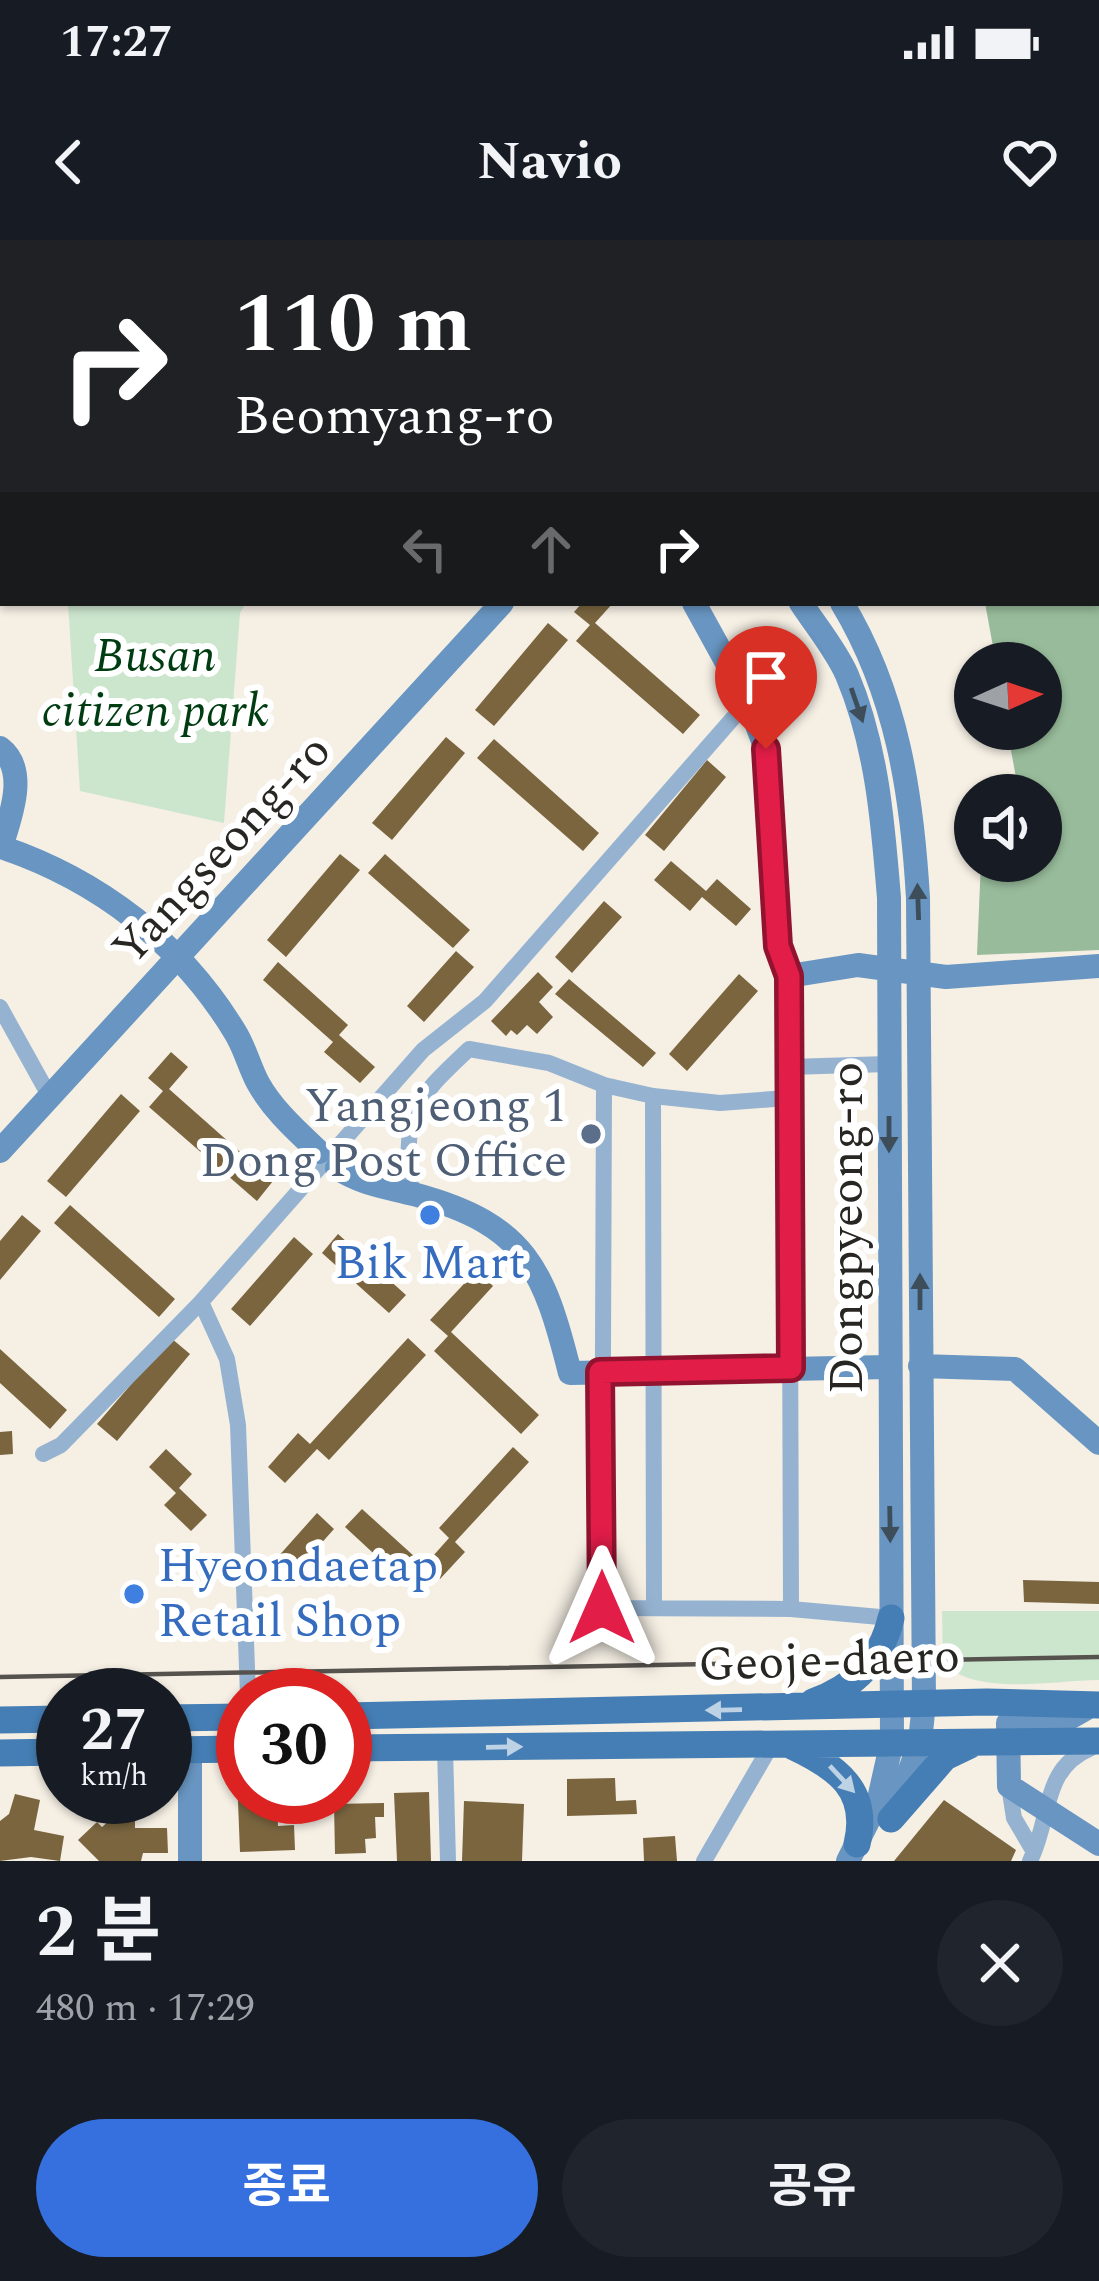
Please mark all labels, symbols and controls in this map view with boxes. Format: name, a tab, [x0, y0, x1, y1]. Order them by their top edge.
text: 17:27	[60, 8, 173, 77]
text: Navio	[477, 121, 622, 203]
icon: back	[36, 129, 102, 195]
icon: heart	[997, 129, 1063, 195]
text: 110 m	[234, 261, 472, 389]
icon: right	[36, 288, 192, 444]
text: Beomyang-ro	[234, 376, 555, 458]
icon: left	[392, 516, 458, 582]
icon: ahead	[518, 516, 584, 582]
icon: right	[644, 516, 710, 582]
park label: Busan citizen park	[41, 620, 269, 748]
pin	[715, 626, 817, 749]
north arrow	[954, 642, 1062, 750]
map controls	[954, 642, 1062, 882]
icon: arrive	[733, 644, 799, 710]
one-way arrow	[849, 687, 867, 723]
street label: Yangseong-ro	[95, 717, 349, 983]
button: sound	[954, 774, 1062, 882]
one-way arrow	[908, 882, 927, 920]
street label: Dongpyeong-ro	[811, 1062, 884, 1394]
place label: Yangjeong 1 Dong Post Office	[200, 1070, 567, 1198]
one-way arrow	[879, 1116, 899, 1154]
marker: Yangjeong 1 Dong Post Office	[578, 1121, 604, 1147]
marker: Bik Mart	[417, 1202, 443, 1228]
place label: Bik Mart	[335, 1227, 525, 1300]
one-way arrow	[910, 1272, 930, 1310]
one-way arrow	[881, 1506, 900, 1544]
place label: Hyeondaetap Retail Shop	[158, 1530, 438, 1658]
position arrow	[539, 1545, 665, 1671]
marker: Hyeondaetap Retail Shop	[121, 1581, 147, 1607]
street label: Geoje-daero	[697, 1620, 961, 1702]
speed limit sign: 30	[216, 1668, 372, 1824]
text: 27	[80, 1685, 148, 1777]
one-way arrow	[704, 1700, 742, 1720]
one-way arrow	[486, 1737, 524, 1757]
text: km/h	[80, 1753, 148, 1799]
one-way arrow	[828, 1764, 856, 1793]
text: 2 분	[36, 1879, 161, 1988]
button: close	[937, 1900, 1063, 2026]
text: 480 m · 17:29	[36, 1979, 255, 2038]
button: 종료	[36, 2119, 538, 2257]
button: 공유	[562, 2119, 1063, 2257]

